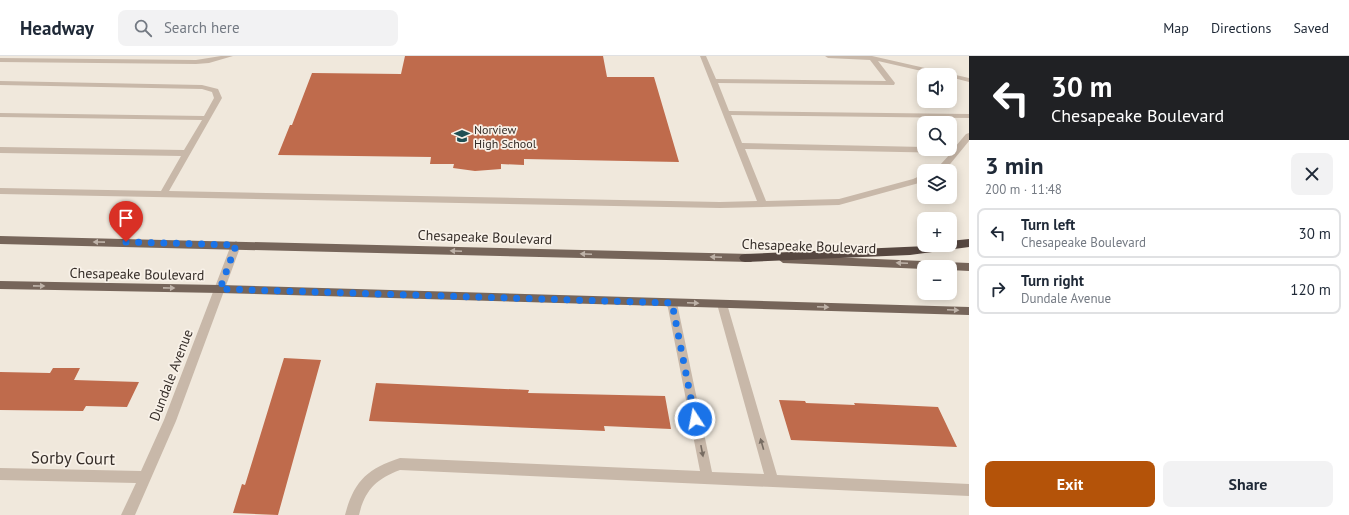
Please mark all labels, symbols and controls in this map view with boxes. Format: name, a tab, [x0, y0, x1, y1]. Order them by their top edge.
search box	[118, 10, 398, 46]
text: Headway	[20, 16, 94, 40]
icon: search	[132, 17, 154, 39]
text: Search here	[164, 18, 240, 37]
text: Map	[1163, 19, 1189, 37]
text: Directions	[1211, 19, 1271, 37]
text: Saved	[1293, 19, 1329, 37]
map controls	[917, 68, 957, 300]
button: sound	[917, 68, 957, 108]
text: 30 m	[1051, 68, 1112, 105]
icon: left	[985, 72, 1037, 124]
text: Chesapeake Boulevard	[1051, 104, 1224, 127]
button: search	[917, 116, 957, 156]
place label: Norview High School	[474, 122, 537, 151]
school or university icon: Norview High School	[453, 127, 471, 145]
text: 3 min	[985, 150, 1044, 181]
button: close	[1291, 153, 1333, 195]
button: layers	[917, 164, 957, 204]
text: 200 m · 11:48	[985, 181, 1062, 198]
pin	[109, 201, 143, 242]
icon: arrive	[115, 207, 137, 229]
button: +	[917, 212, 957, 252]
text: Turn left	[1021, 215, 1075, 234]
icon: left	[987, 222, 1009, 244]
text: 30 m	[1298, 224, 1331, 243]
street label: Chesapeake Boulevard	[417, 226, 553, 248]
text: Chesapeake Boulevard	[1021, 234, 1146, 251]
street label: Chesapeake Boulevard	[741, 235, 877, 257]
one-way arrow	[92, 239, 105, 245]
one-way arrow	[450, 247, 462, 254]
one-way arrow	[579, 251, 592, 257]
one-way arrow	[710, 254, 722, 261]
one-way arrow	[896, 260, 908, 267]
button: −	[917, 260, 957, 300]
street label: Chesapeake Boulevard	[69, 264, 205, 284]
text: Turn right	[1021, 271, 1084, 290]
icon: right	[987, 278, 1009, 300]
text: 120 m	[1290, 280, 1331, 299]
one-way arrow	[33, 283, 46, 289]
one-way arrow	[163, 285, 176, 291]
text: Dundale Avenue	[1021, 290, 1111, 307]
one-way arrow	[687, 300, 699, 307]
one-way arrow	[817, 304, 830, 310]
one-way arrow	[947, 307, 959, 314]
street label: Dundale Avenue	[145, 326, 197, 424]
position arrow	[674, 398, 716, 440]
one-way arrow	[759, 438, 765, 450]
one-way arrow	[699, 445, 705, 457]
street label: Sorby Court	[31, 446, 116, 470]
button: Exit	[985, 461, 1155, 507]
button: Share	[1163, 461, 1333, 507]

